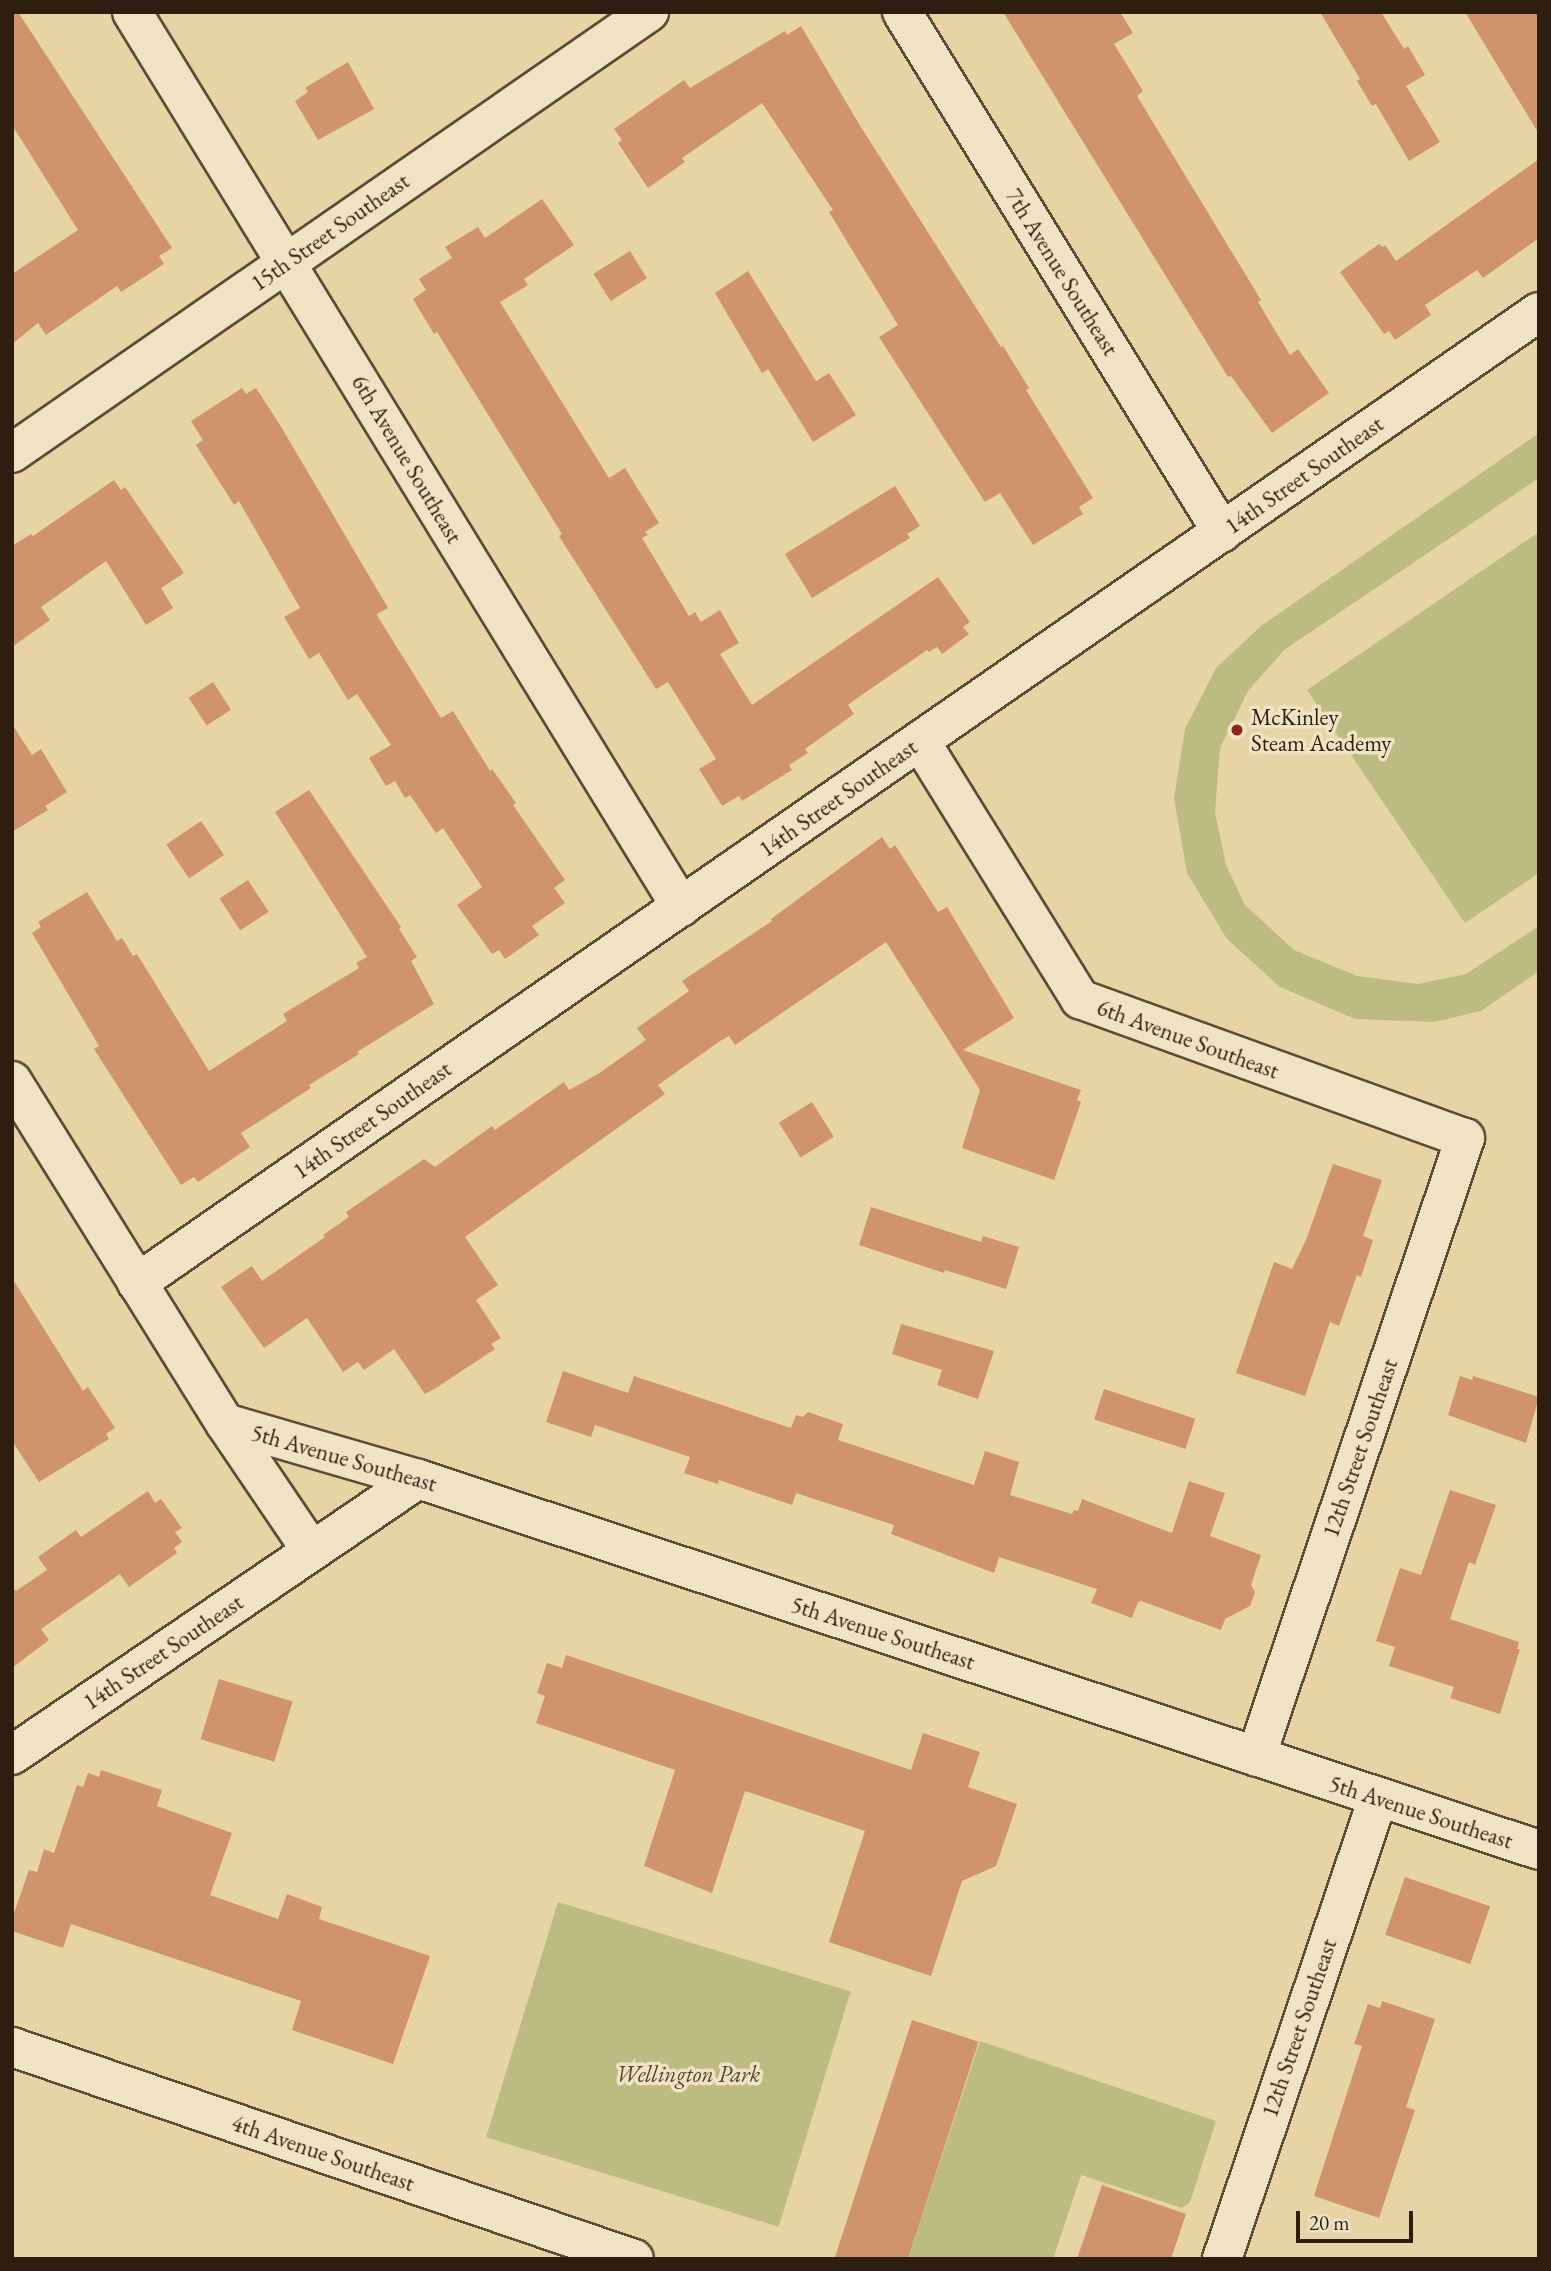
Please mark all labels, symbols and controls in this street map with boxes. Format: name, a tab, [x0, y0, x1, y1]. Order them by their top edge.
street label: 15th Street Southeast	[246, 167, 414, 297]
street label: 7th Avenue Southeast	[1000, 184, 1124, 360]
street label: 6th Avenue Southeast	[346, 370, 468, 548]
street label: 14th Street Southeast	[1220, 410, 1388, 540]
place label: McKinley Steam Academy	[1251, 703, 1391, 757]
marker: McKinley Steam Academy	[1229, 722, 1245, 738]
street label: 14th Street Southeast	[754, 733, 922, 863]
street label: 6th Avenue Southeast	[1093, 993, 1283, 1085]
street label: 14th Street Southeast	[288, 1055, 456, 1185]
street label: 12th Street Southeast	[1317, 1355, 1403, 1541]
street label: 5th Avenue Southeast	[248, 1418, 440, 1498]
street label: 14th Street Southeast	[78, 1588, 248, 1716]
street label: 5th Avenue Southeast	[788, 1590, 978, 1676]
street label: 5th Avenue Southeast	[1326, 1769, 1516, 1855]
street label: 12th Street Southeast	[1256, 1935, 1342, 2121]
park label: Wellington Park	[616, 2060, 760, 2088]
street label: 4th Avenue Southeast	[228, 2109, 418, 2197]
scale bar	[1299, 2198, 1416, 2242]
text: 20 m	[1309, 2209, 1350, 2236]

